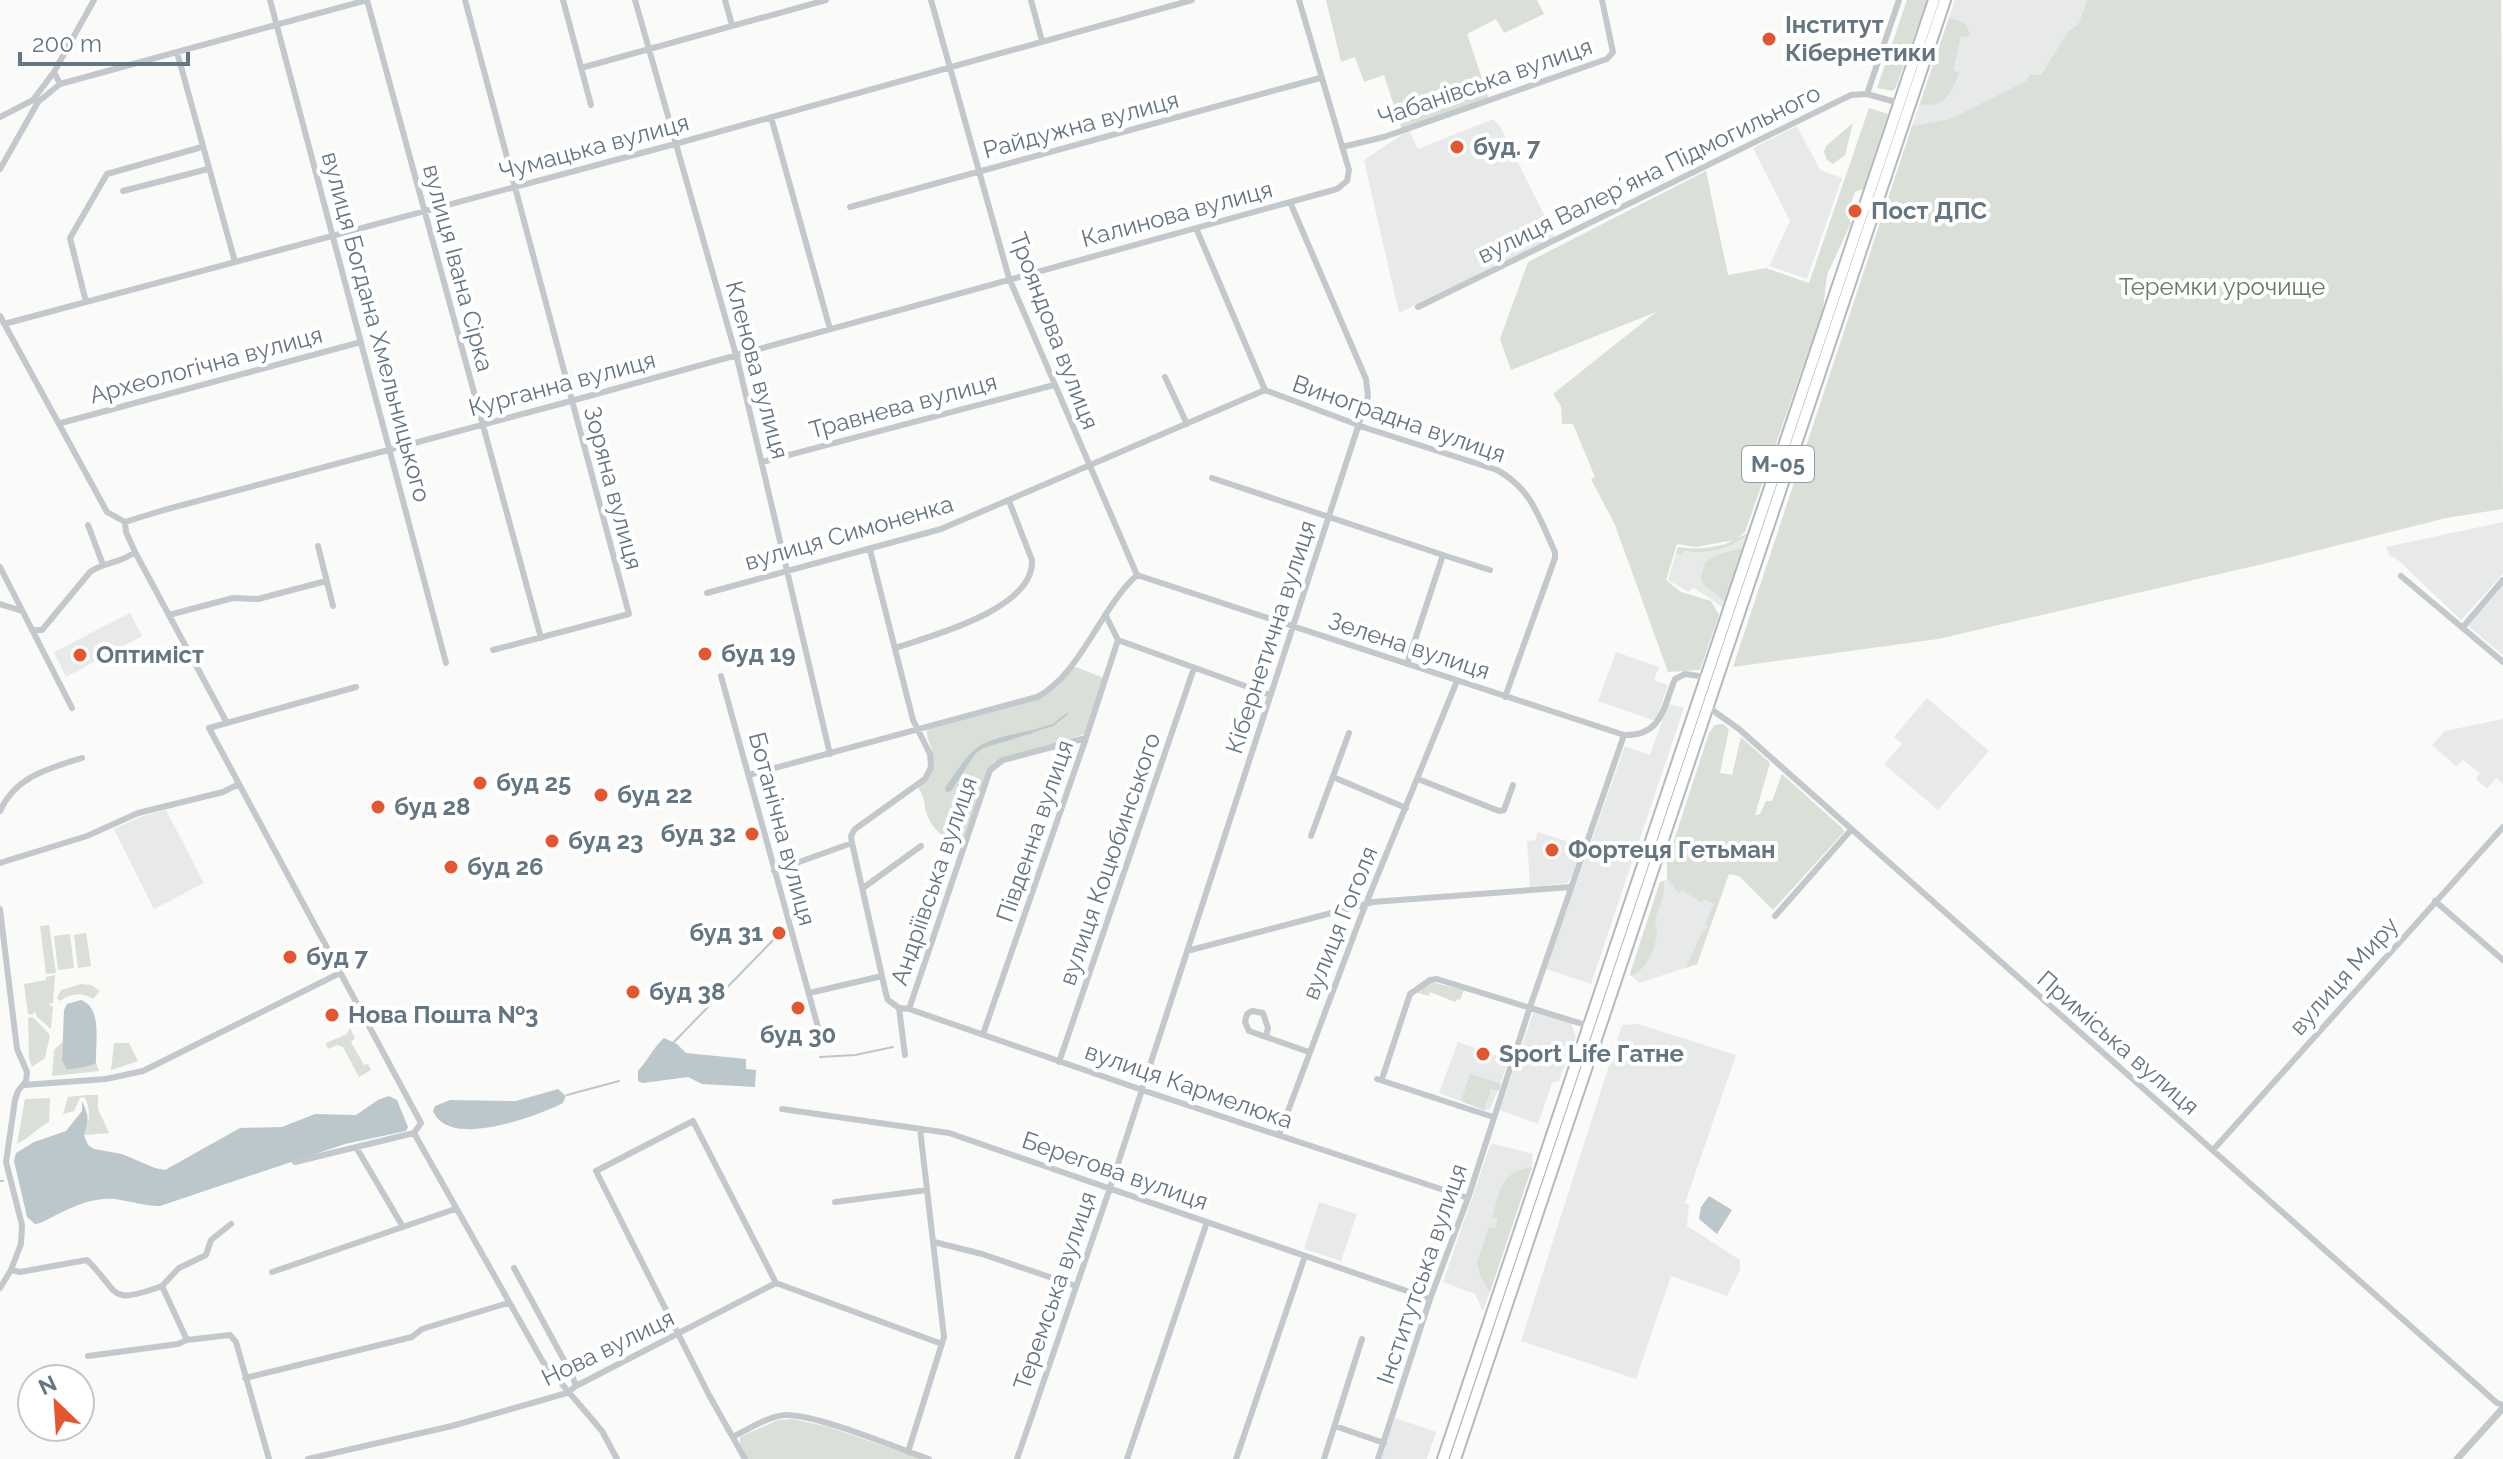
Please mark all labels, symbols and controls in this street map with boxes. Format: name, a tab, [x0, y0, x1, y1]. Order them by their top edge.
place label: Інститут Кібернетики	[1785, 10, 1936, 67]
scale bar	[20, 16, 188, 66]
text: 200 m	[32, 29, 102, 58]
marker: Інститут Кібернетики	[1760, 30, 1778, 48]
street label: Чабанівська вулиця	[1374, 31, 1596, 132]
street label: вулиця Валерʼяна Підмогильного	[1473, 78, 1825, 269]
street label: Райдужна вулиця	[980, 84, 1182, 165]
street label: Чумацька вулиця	[496, 107, 692, 186]
place label: буд. 7	[1473, 132, 1541, 161]
marker: буд. 7	[1448, 138, 1466, 156]
street label: вулиця Богдана Хмельницького	[316, 149, 437, 505]
street label: вулиця Івана Сірка	[417, 161, 500, 375]
street label: Калинова вулиця	[1078, 174, 1276, 253]
place label: Пост ДПС	[1871, 196, 1988, 225]
marker: Пост ДПС	[1846, 202, 1864, 220]
street label: Трояндова вулиця	[1004, 228, 1105, 433]
park label: Теремки урочище	[2119, 272, 2325, 301]
street label: Кленова вулиця	[720, 278, 795, 462]
street label: Археологічна вулиця	[86, 319, 326, 410]
street label: Курганна вулиця	[465, 345, 658, 422]
street label: Травнева вулиця	[806, 366, 1000, 445]
street label: Виноградна вулиця	[1289, 368, 1509, 469]
street label: Зоряна вулиця	[578, 403, 649, 573]
road number: М-05	[1742, 446, 1814, 482]
street label: вулиця Симоненка	[741, 489, 956, 576]
street label: Кібернетична вулиця	[1219, 517, 1322, 757]
street label: Зелена вулиця	[1325, 606, 1494, 685]
place label: буд 19	[721, 639, 796, 668]
place label: Оптиміст	[96, 640, 204, 669]
marker: буд 19	[696, 645, 714, 663]
marker: Оптиміст	[71, 646, 89, 664]
street label: Ботанічна вулиця	[743, 729, 822, 929]
street label: вулиця Коцюбинського	[1053, 729, 1166, 989]
street label: Південна вулиця	[990, 736, 1079, 926]
place label: буд 25	[496, 768, 571, 797]
street label: Андріївська вулиця	[884, 773, 983, 989]
marker: буд 25	[471, 774, 489, 792]
place label: буд 22	[617, 780, 693, 809]
marker: буд 22	[592, 786, 610, 804]
place label: буд 28	[394, 792, 471, 821]
marker: буд 28	[369, 798, 387, 816]
place label: буд 32	[660, 819, 736, 848]
marker: буд 32	[743, 825, 761, 843]
place label: буд 23	[568, 826, 644, 855]
marker: буд 23	[543, 832, 561, 850]
place label: Фортеця Гетьман	[1568, 835, 1776, 864]
marker: Фортеця Гетьман	[1543, 841, 1561, 859]
street label: вулиця Гоголя	[1296, 842, 1384, 1004]
place label: буд 26	[467, 852, 544, 881]
marker: буд 26	[442, 858, 460, 876]
street label: вулиця Миру	[2283, 911, 2404, 1041]
place label: буд 31	[689, 918, 763, 947]
marker: буд 31	[770, 924, 788, 942]
place label: буд 7	[306, 942, 369, 971]
marker: буд 7	[281, 948, 299, 966]
street label: Приміська вулиця	[2032, 964, 2205, 1121]
place label: буд 38	[649, 977, 725, 1006]
marker: буд 38	[624, 983, 642, 1001]
marker: буд 30	[789, 999, 807, 1017]
place label: Нова Пошта №3	[348, 1000, 538, 1029]
marker: Нова Пошта №3	[323, 1006, 341, 1024]
place label: буд 30	[760, 1020, 836, 1049]
street label: вулиця Кармелюка	[1081, 1036, 1297, 1135]
place label: Sport Life Гатне	[1499, 1039, 1684, 1068]
marker: Sport Life Гатне	[1474, 1045, 1492, 1063]
street label: Берегова вулиця	[1018, 1125, 1212, 1216]
street label: Інститутська вулиця	[1370, 1160, 1473, 1388]
street label: Теремська вулиця	[1007, 1188, 1102, 1394]
street label: Нова вулиця	[537, 1303, 679, 1392]
north arrow	[16, 1363, 96, 1443]
text: N	[34, 1370, 61, 1400]

